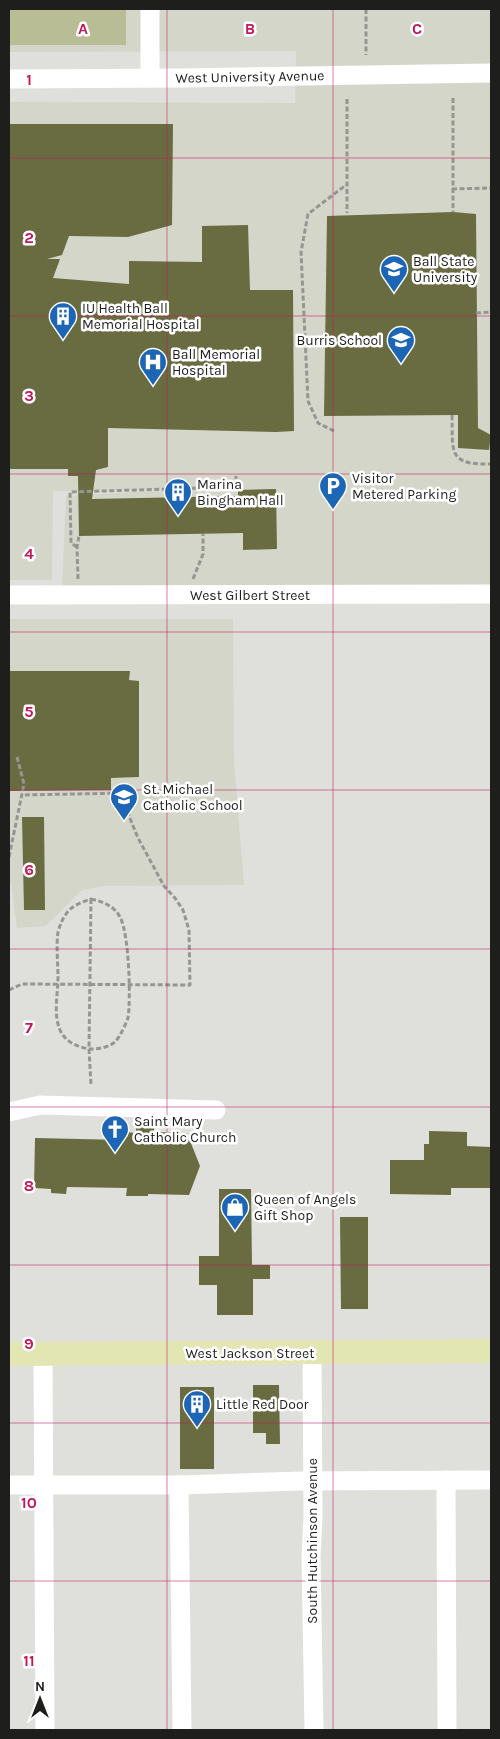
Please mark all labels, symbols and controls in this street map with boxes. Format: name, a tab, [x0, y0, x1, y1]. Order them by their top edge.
text: A	[78, 19, 88, 38]
text: B	[245, 19, 255, 38]
text: C	[412, 19, 422, 38]
street label: West University Avenue	[175, 67, 325, 87]
text: 1	[26, 70, 32, 89]
text: 2	[24, 228, 34, 247]
place label: Ball State University	[413, 253, 478, 286]
school or university icon: Ball State University	[379, 254, 409, 293]
place label: IU Health Ball Memorial Hospital	[82, 300, 200, 333]
building icon: IU Health Ball Memorial Hospital	[48, 301, 78, 340]
school or university icon: Burris School	[386, 325, 416, 364]
place label: Burris School	[296, 332, 382, 349]
place label: Ball Memorial Hospital	[172, 346, 260, 379]
hospital icon: Ball Memorial Hospital	[138, 347, 168, 386]
text: 3	[24, 386, 34, 405]
place label: Visitor Metered Parking	[352, 470, 456, 503]
parking icon: Visitor Metered Parking	[318, 471, 348, 510]
place label: Marina Bingham Hall	[197, 476, 284, 509]
building icon: Marina Bingham Hall	[163, 477, 193, 516]
text: 4	[24, 544, 34, 563]
street label: West Gilbert Street	[190, 587, 310, 604]
text: 5	[24, 702, 34, 721]
place label: St. Michael Catholic School	[143, 781, 243, 814]
school or university icon: St. Michael Catholic School	[109, 782, 139, 821]
text: 6	[24, 860, 34, 879]
text: 7	[25, 1018, 33, 1037]
place label: Saint Mary Catholic Church	[134, 1113, 237, 1146]
church icon: Saint Mary Catholic Church	[100, 1114, 130, 1153]
text: 8	[24, 1176, 34, 1195]
place label: Queen of Angels Gift Shop	[254, 1191, 356, 1224]
shop icon: Queen of Angels Gift Shop	[220, 1192, 250, 1231]
text: 9	[24, 1334, 34, 1353]
street label: West Jackson Street	[186, 1345, 314, 1362]
building icon: Little Red Door	[182, 1389, 212, 1428]
place label: Little Red Door	[216, 1396, 310, 1413]
street label: South Hutchinson Avenue	[304, 1458, 321, 1624]
text: 10	[21, 1493, 37, 1512]
text: 11	[23, 1651, 35, 1670]
north arrow	[15, 1674, 65, 1724]
text: N	[35, 1678, 45, 1695]

